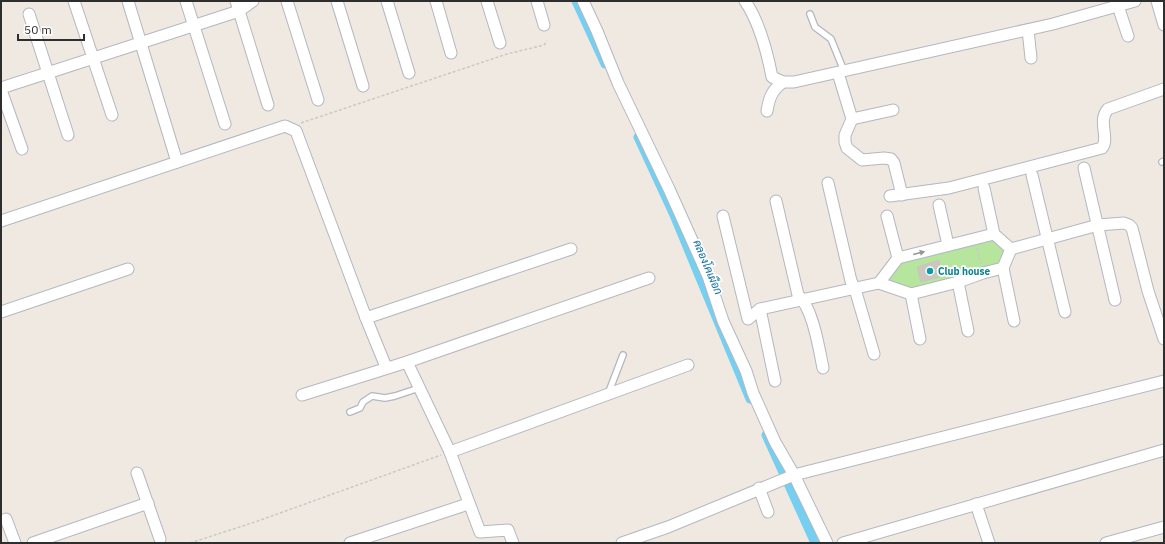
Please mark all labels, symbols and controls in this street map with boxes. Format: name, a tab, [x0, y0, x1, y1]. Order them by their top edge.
scale bar	[18, 16, 84, 42]
text: 50 m	[24, 22, 52, 37]
water label: คลองโคเผือก	[690, 237, 727, 297]
one-way arrow	[913, 249, 925, 255]
place label: Club house	[938, 265, 991, 278]
marker: Club house	[925, 266, 935, 276]

